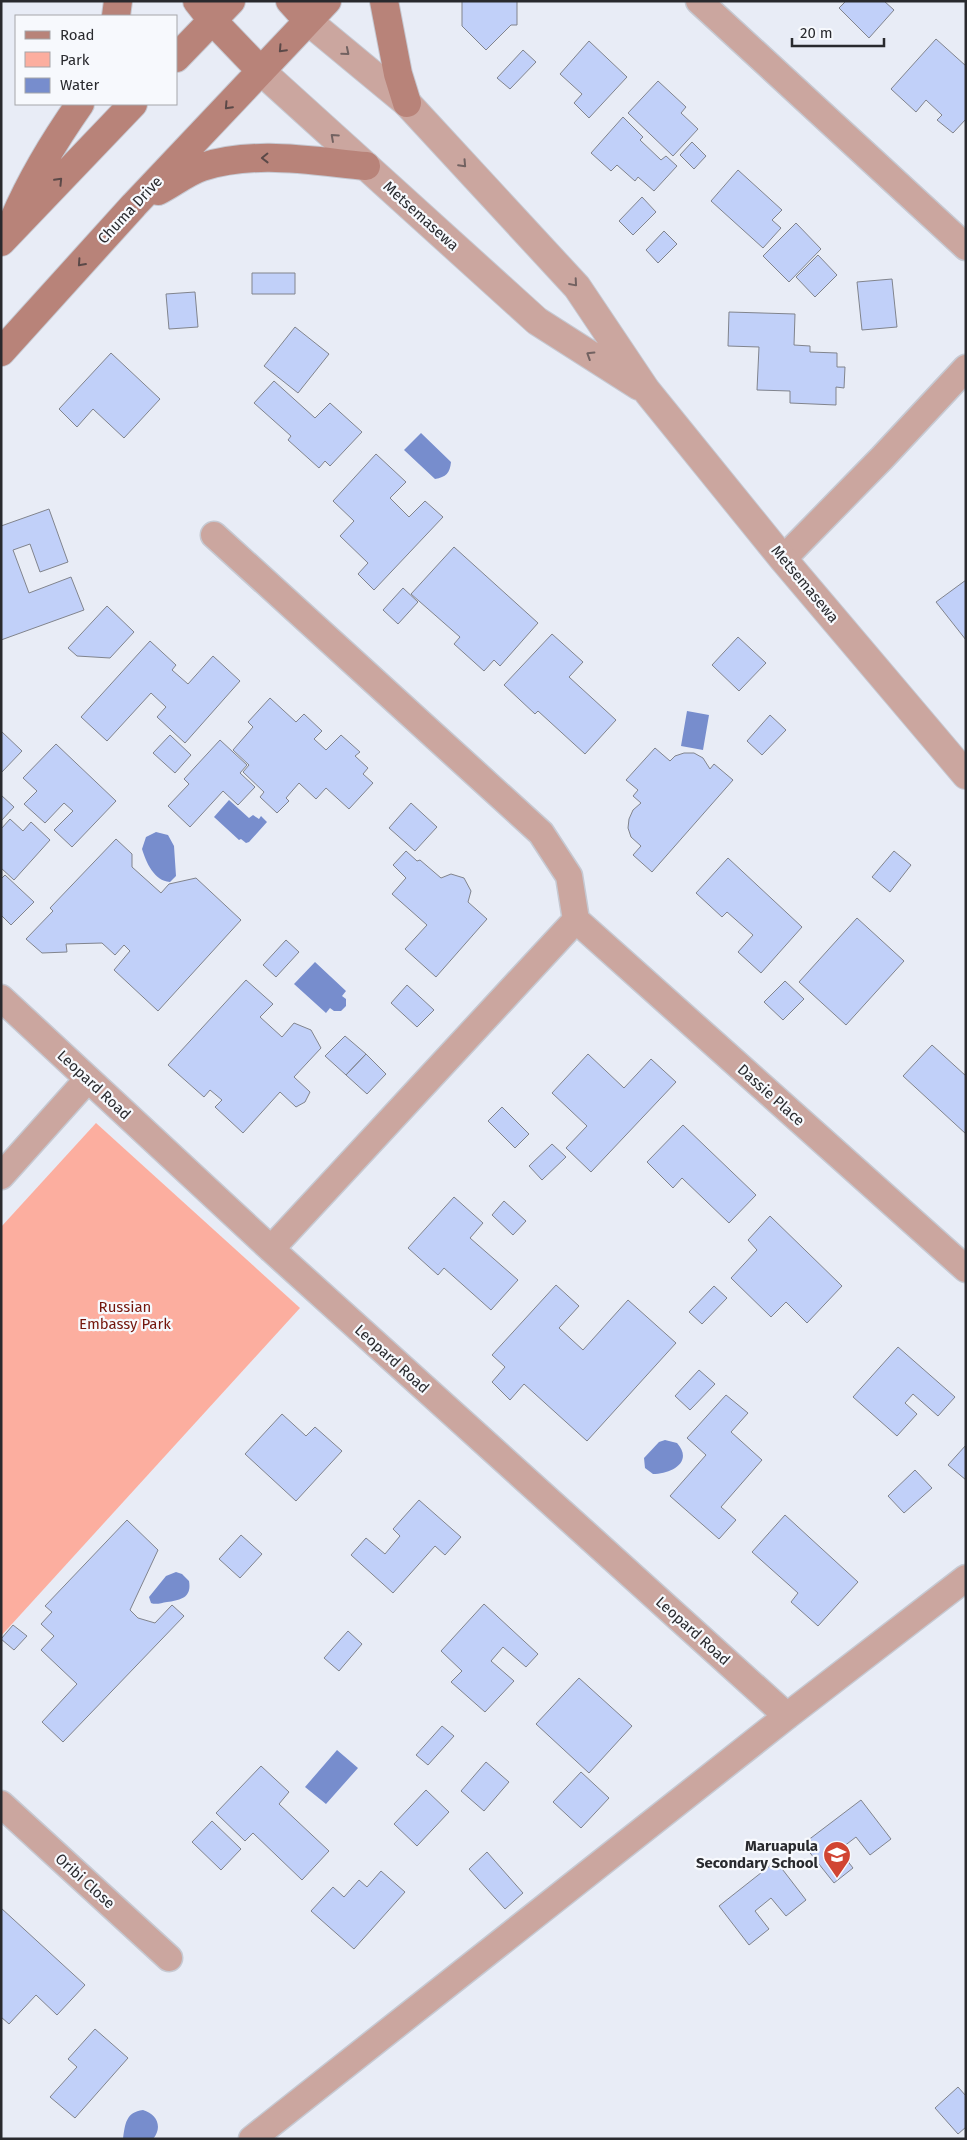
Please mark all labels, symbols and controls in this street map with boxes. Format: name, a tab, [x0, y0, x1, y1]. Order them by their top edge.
legend	[15, 15, 178, 105]
scale bar	[792, 15, 884, 47]
text: 20 m	[800, 24, 833, 42]
text: Road	[60, 26, 95, 44]
one-way arrow	[279, 43, 288, 52]
one-way arrow	[340, 47, 349, 56]
text: Park	[60, 51, 90, 69]
text: Water	[60, 76, 99, 94]
one-way arrow	[225, 100, 234, 109]
one-way arrow	[330, 134, 339, 143]
one-way arrow	[261, 153, 269, 163]
one-way arrow	[457, 158, 466, 167]
street label: Chuma Drive	[94, 172, 166, 248]
street label: Metsemasewa	[380, 177, 462, 255]
one-way arrow	[53, 178, 62, 187]
one-way arrow	[78, 258, 87, 267]
one-way arrow	[568, 278, 577, 287]
one-way arrow	[587, 352, 596, 361]
street label: Metsemasewa	[767, 542, 843, 626]
street label: Leopard Road	[54, 1046, 134, 1124]
street label: Dassie Place	[734, 1060, 808, 1130]
park label: Russian Embassy Park	[79, 1298, 171, 1333]
street label: Leopard Road	[351, 1321, 433, 1397]
street label: Leopard Road	[652, 1593, 734, 1669]
place label: Maruapula Secondary School	[696, 1837, 819, 1872]
school or university icon: Maruapula Secondary School	[822, 1840, 852, 1879]
street label: Oribi Close	[51, 1850, 119, 1912]

